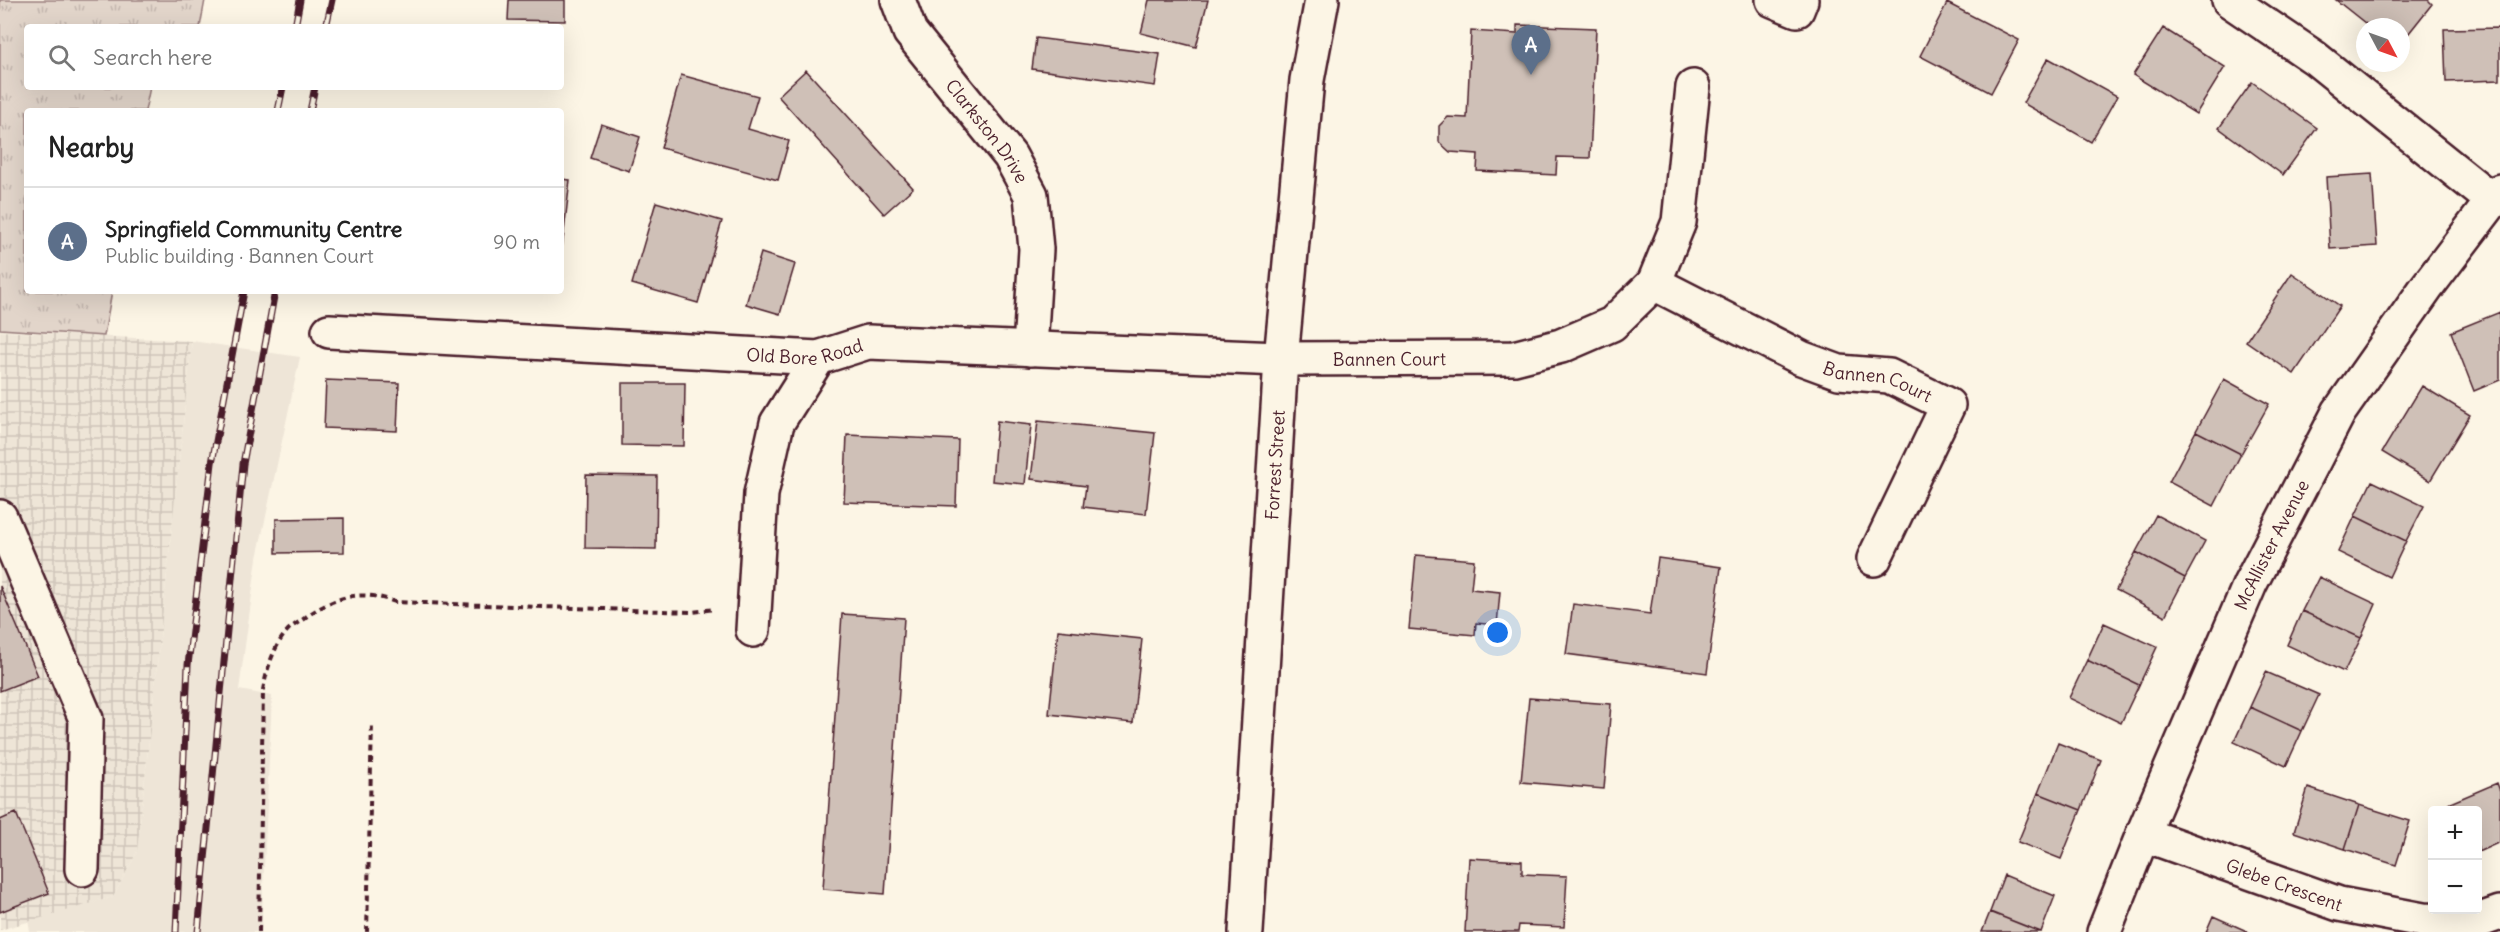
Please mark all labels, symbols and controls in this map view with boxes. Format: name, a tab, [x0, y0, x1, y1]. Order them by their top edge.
north arrow	[2356, 18, 2410, 72]
search box	[24, 24, 564, 90]
pin: A	[1512, 26, 1550, 75]
icon: search	[45, 41, 78, 74]
text: Search here	[93, 43, 212, 71]
street label: Clarkston Drive	[941, 74, 1034, 187]
text: Nearby	[48, 131, 134, 164]
text: Springfield Community Centre	[105, 215, 402, 243]
text: A	[61, 229, 74, 254]
text: 90 m	[493, 229, 540, 254]
text: Public building · Bannen Court	[105, 243, 374, 268]
street label: Old Bore Road	[746, 333, 866, 369]
street label: Bannen Court	[1333, 347, 1446, 370]
street label: Bannen Court	[1820, 356, 1936, 407]
street label: Forrest Street	[1260, 409, 1289, 521]
street label: McAllister Avenue	[2229, 476, 2314, 613]
your location	[1483, 618, 1512, 647]
map controls	[2428, 806, 2482, 914]
button: +	[2428, 806, 2482, 860]
street label: Glebe Crescent	[2223, 853, 2346, 916]
button: −	[2428, 860, 2482, 914]

